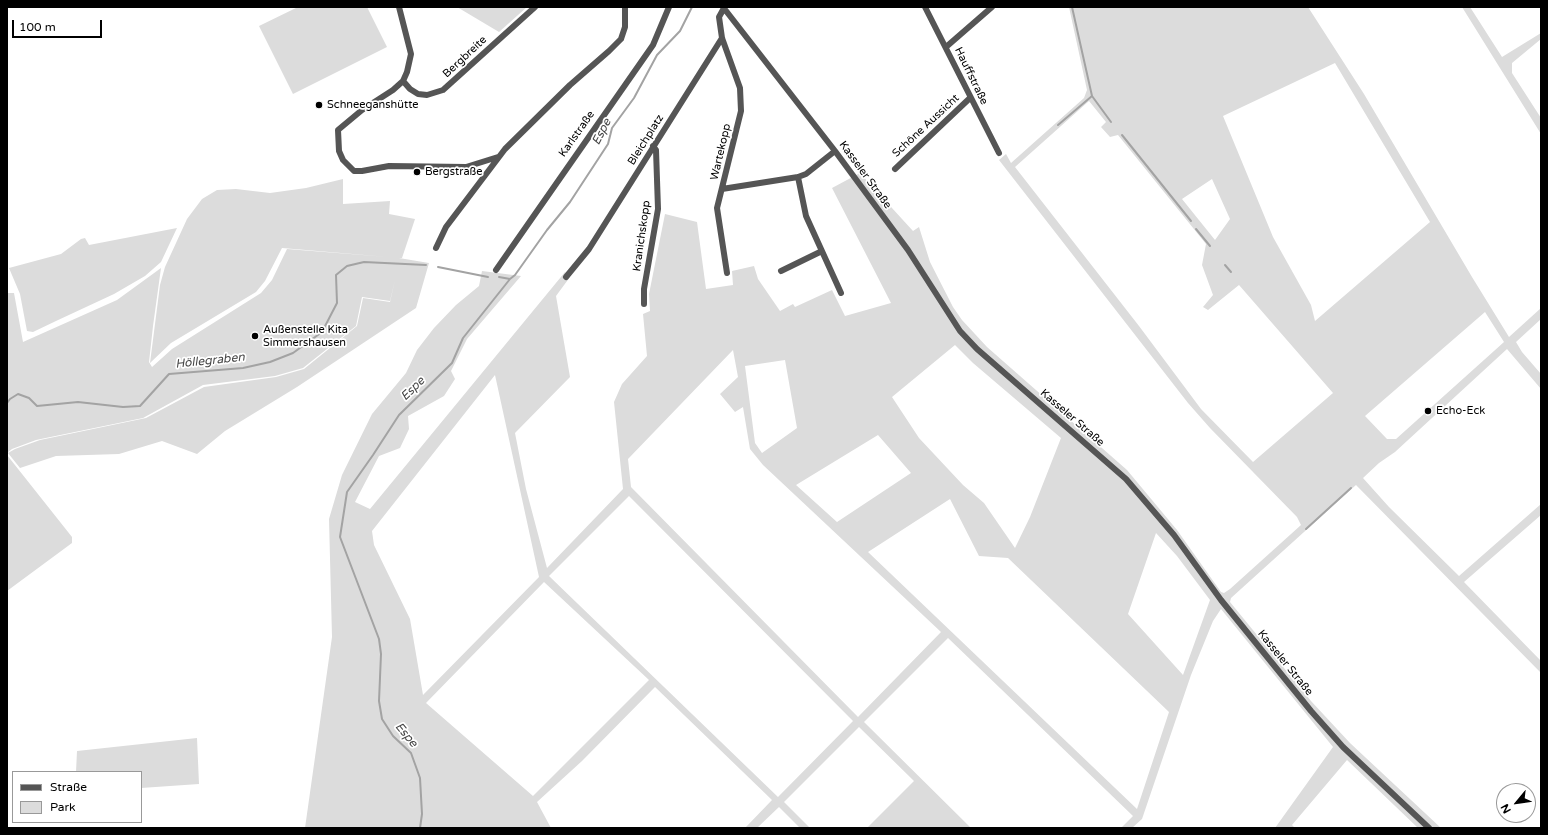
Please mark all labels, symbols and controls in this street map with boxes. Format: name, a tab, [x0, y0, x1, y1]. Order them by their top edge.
scale bar	[14, 12, 104, 38]
text: 100 m	[19, 20, 56, 34]
street label: Bergbreite	[440, 33, 490, 81]
street label: Hauffstraße	[951, 45, 991, 107]
street label: Schöne Aussicht	[890, 92, 962, 160]
place label: Schneeganshütte	[327, 98, 418, 112]
marker: Schneeganshütte	[314, 100, 324, 110]
street label: Karlstraße	[556, 108, 598, 160]
street label: Bleichplatz	[625, 112, 667, 168]
water label: Espe	[589, 116, 615, 148]
street label: Wartekopp	[708, 122, 734, 182]
street label: Kasseler Straße	[836, 139, 894, 211]
place label: Bergstraße	[425, 165, 483, 179]
marker: Bergstraße	[412, 167, 422, 177]
street label: Kranichskopp	[630, 200, 654, 272]
place label: Außenstelle Kita Simmershausen	[263, 323, 348, 349]
marker: Außenstelle Kita Simmershausen	[250, 331, 260, 341]
water label: Höllegraben	[175, 350, 245, 372]
water label: Espe	[398, 374, 428, 404]
street label: Kasseler Straße	[1037, 387, 1107, 449]
place label: Echo-Eck	[1436, 404, 1485, 418]
marker: Echo-Eck	[1423, 406, 1433, 416]
street label: Kasseler Straße	[1255, 628, 1315, 698]
water label: Espe	[392, 720, 420, 750]
legend	[12, 771, 142, 823]
text: Straße	[50, 780, 87, 794]
north arrow	[1496, 783, 1536, 823]
text: Park	[50, 800, 76, 814]
text: N	[1498, 802, 1514, 816]

